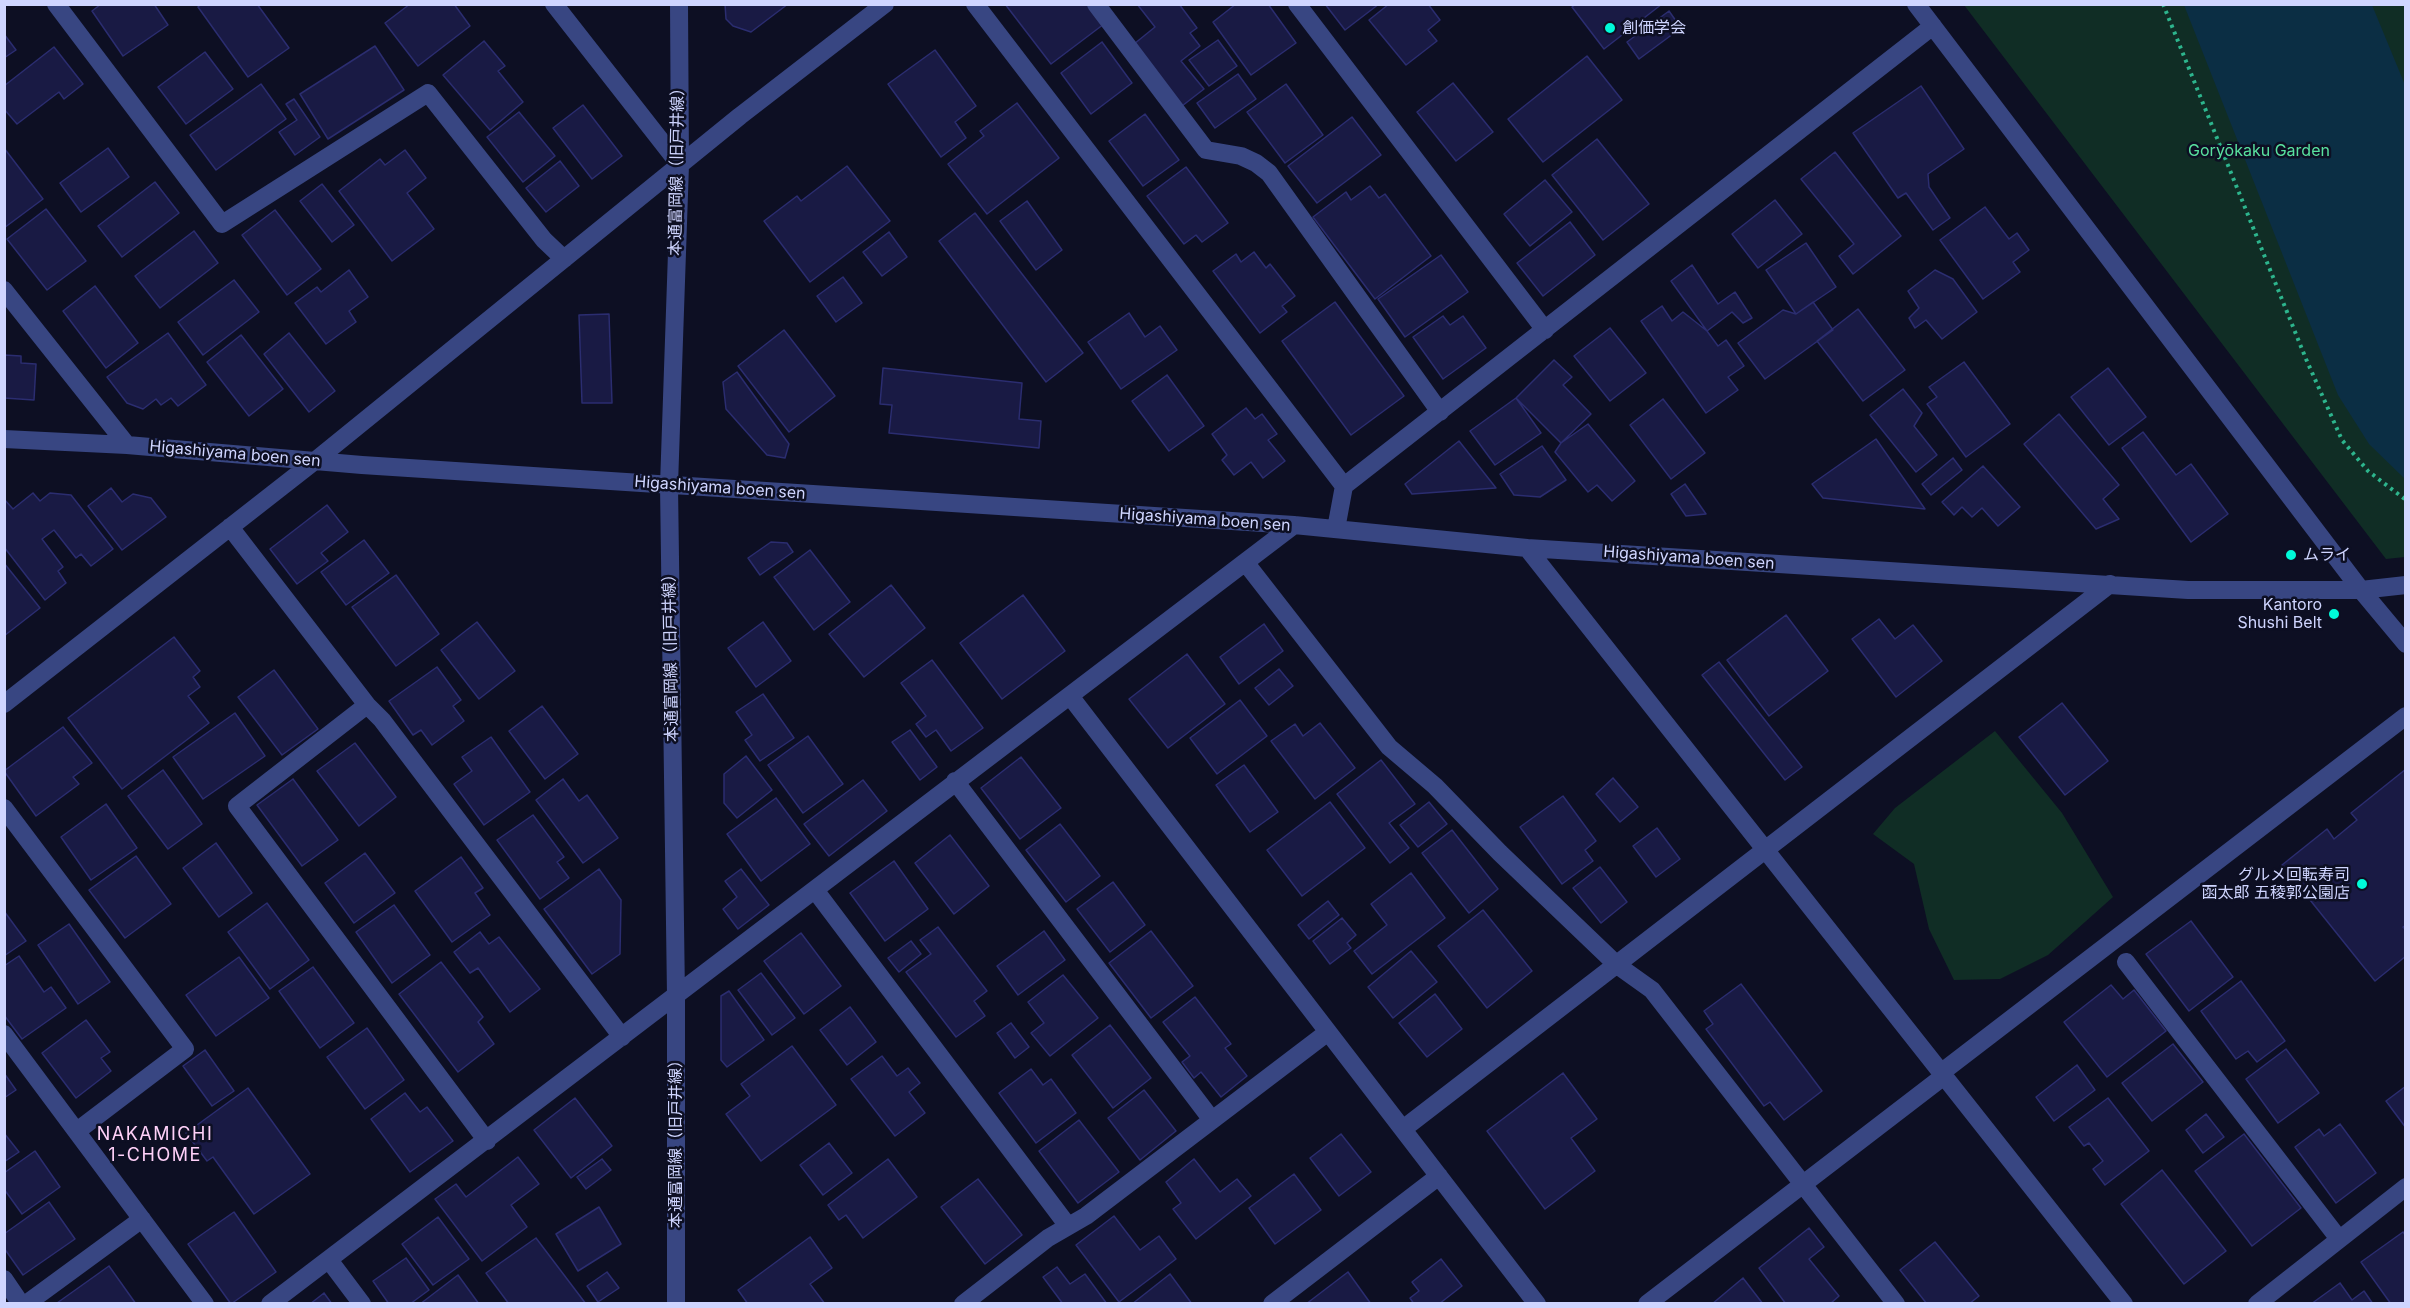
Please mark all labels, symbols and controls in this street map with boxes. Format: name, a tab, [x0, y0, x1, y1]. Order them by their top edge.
place label: 創価学会	[1622, 18, 1686, 38]
marker: 創価学会	[1603, 21, 1617, 35]
street label: 本通富岡線（旧戸井線）	[666, 80, 688, 256]
park label: Goryōkaku Garden	[2188, 141, 2330, 161]
street label: Higashiyama boen sen	[149, 437, 321, 471]
street label: Higashiyama boen sen	[634, 472, 806, 504]
street label: Higashiyama boen sen	[1119, 504, 1291, 536]
street label: Higashiyama boen sen	[1603, 542, 1775, 574]
place label: ムライ	[2303, 545, 2351, 565]
marker: ムライ	[2284, 548, 2298, 562]
street label: 本通富岡線（旧戸井線）	[660, 566, 682, 742]
place label: Kantoro Shushi Belt	[2237, 595, 2322, 633]
marker: Kantoro Shushi Belt	[2327, 607, 2341, 621]
place label: グルメ回転寿司 函太郎 五稜郭公園店	[2202, 865, 2350, 903]
marker: グルメ回転寿司 函太郎 五稜郭公園店	[2355, 877, 2369, 891]
street label: 本通富岡線（旧戸井線）	[666, 1052, 686, 1228]
district label: NAKAMICHI 1-CHOME	[97, 1124, 213, 1166]

